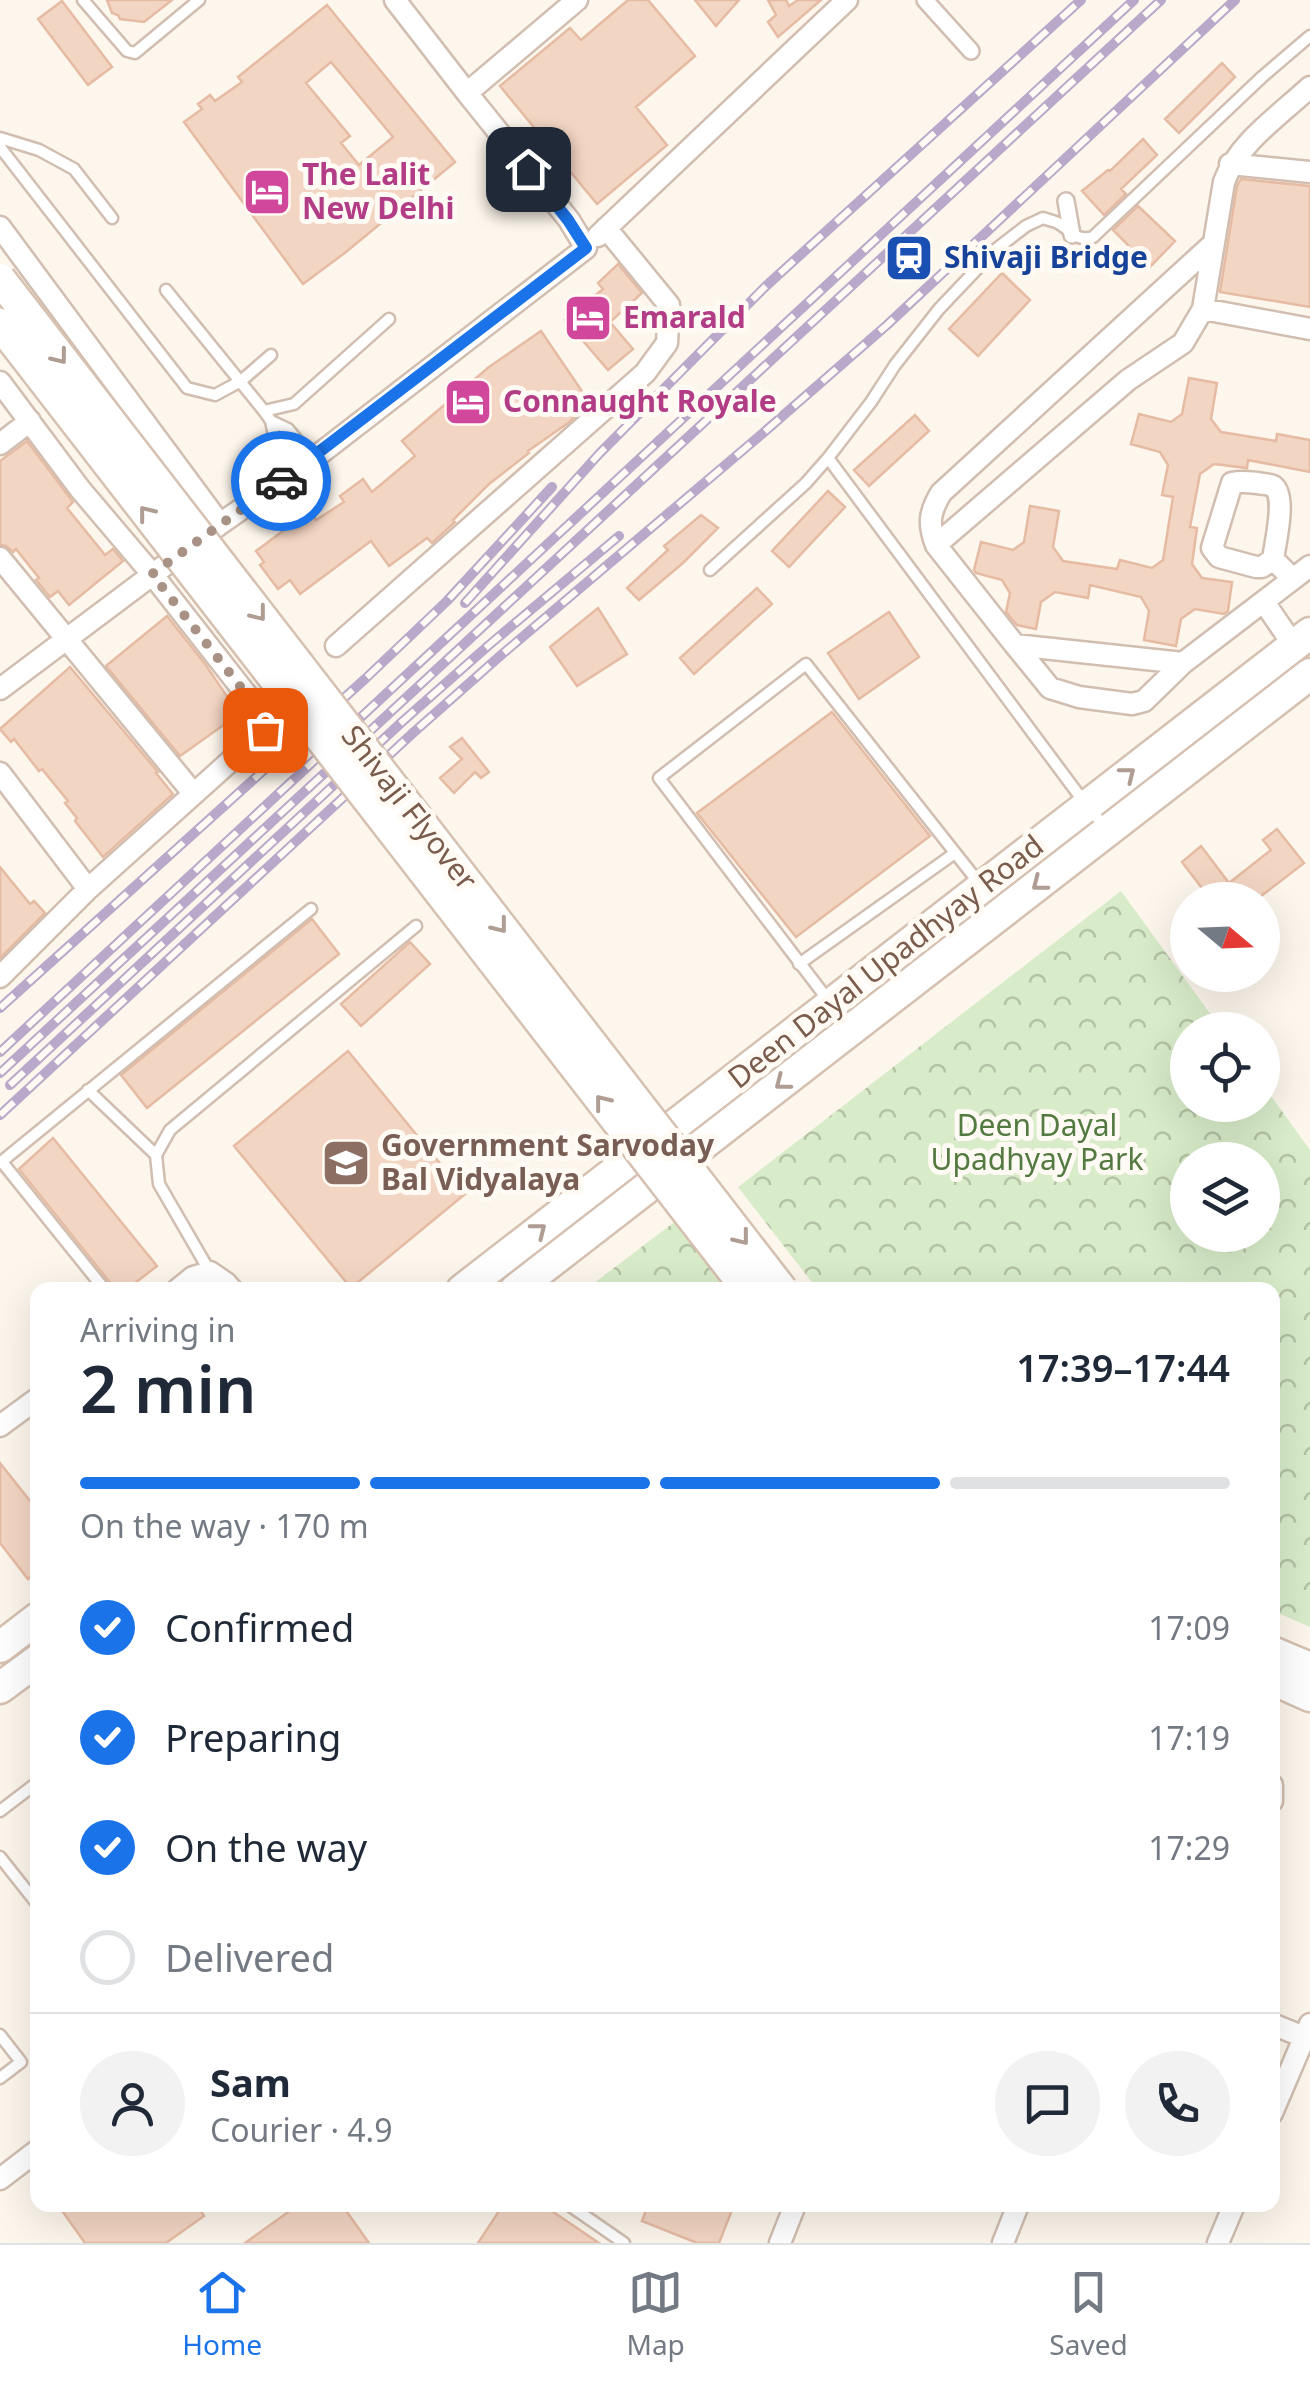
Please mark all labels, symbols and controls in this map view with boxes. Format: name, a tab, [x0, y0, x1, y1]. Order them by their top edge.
pin	[486, 127, 571, 212]
icon: home	[501, 142, 556, 197]
place label: The Lalit New Delhi	[302, 153, 454, 228]
hotel icon: The Lalit New Delhi	[241, 166, 293, 218]
station icon: Shivaji Bridge	[883, 232, 935, 284]
place label: Shivaji Bridge	[944, 236, 1148, 277]
hotel icon: Emarald	[562, 292, 614, 344]
place label: Emarald	[623, 296, 746, 337]
one-way arrow	[48, 345, 65, 363]
hotel icon: Connaught Royale	[442, 376, 494, 428]
place label: Connaught Royale	[503, 380, 777, 421]
courier	[231, 431, 331, 531]
icon: car	[254, 454, 309, 509]
one-way arrow	[141, 506, 158, 524]
one-way arrow	[247, 602, 264, 620]
pin	[223, 688, 308, 773]
icon: bag	[238, 703, 293, 758]
street label: Shivaji Flyover	[333, 716, 488, 898]
one-way arrow	[1117, 769, 1135, 786]
street label: Deen Dayal Upadhyay Road	[719, 825, 1051, 1097]
one-way arrow	[1033, 872, 1051, 889]
north arrow	[1170, 882, 1280, 992]
map controls	[1170, 882, 1280, 1252]
one-way arrow	[489, 915, 506, 933]
button: locate	[1170, 1012, 1280, 1122]
one-way arrow	[776, 1071, 794, 1088]
one-way arrow	[597, 1095, 614, 1113]
park label: Deen Dayal Upadhyay Park	[931, 1104, 1143, 1179]
place label: Government Sarvoday Bal Vidyalaya	[381, 1124, 715, 1199]
school or university icon: Government Sarvoday Bal Vidyalaya	[320, 1137, 372, 1189]
button: layers	[1170, 1142, 1280, 1252]
one-way arrow	[528, 1225, 546, 1242]
one-way arrow	[730, 1227, 748, 1245]
text: Arriving in	[80, 1308, 235, 1351]
text: 17:39–17:44	[1016, 1341, 1230, 1393]
text: 2 min	[80, 1344, 256, 1432]
text: On the way · 170 m	[80, 1504, 369, 1547]
icon: check	[80, 1600, 135, 1655]
text: Confirmed	[165, 1601, 354, 1653]
text: 17:09	[1148, 1606, 1230, 1649]
icon: check	[80, 1710, 135, 1765]
text: Preparing	[165, 1711, 341, 1763]
text: 17:19	[1148, 1716, 1230, 1759]
icon: check	[80, 1820, 135, 1875]
text: On the way	[165, 1821, 367, 1873]
text: 17:29	[1148, 1826, 1230, 1869]
text: Delivered	[165, 1931, 334, 1983]
button: person	[80, 2051, 185, 2156]
button: chat	[995, 2051, 1100, 2156]
button: phone	[1125, 2051, 1230, 2156]
text: Sam	[210, 2056, 291, 2108]
text: Courier · 4.9	[210, 2108, 393, 2151]
tab: Home	[182, 2265, 262, 2363]
tab: Map	[626, 2265, 685, 2363]
tab: Saved	[1049, 2265, 1128, 2363]

